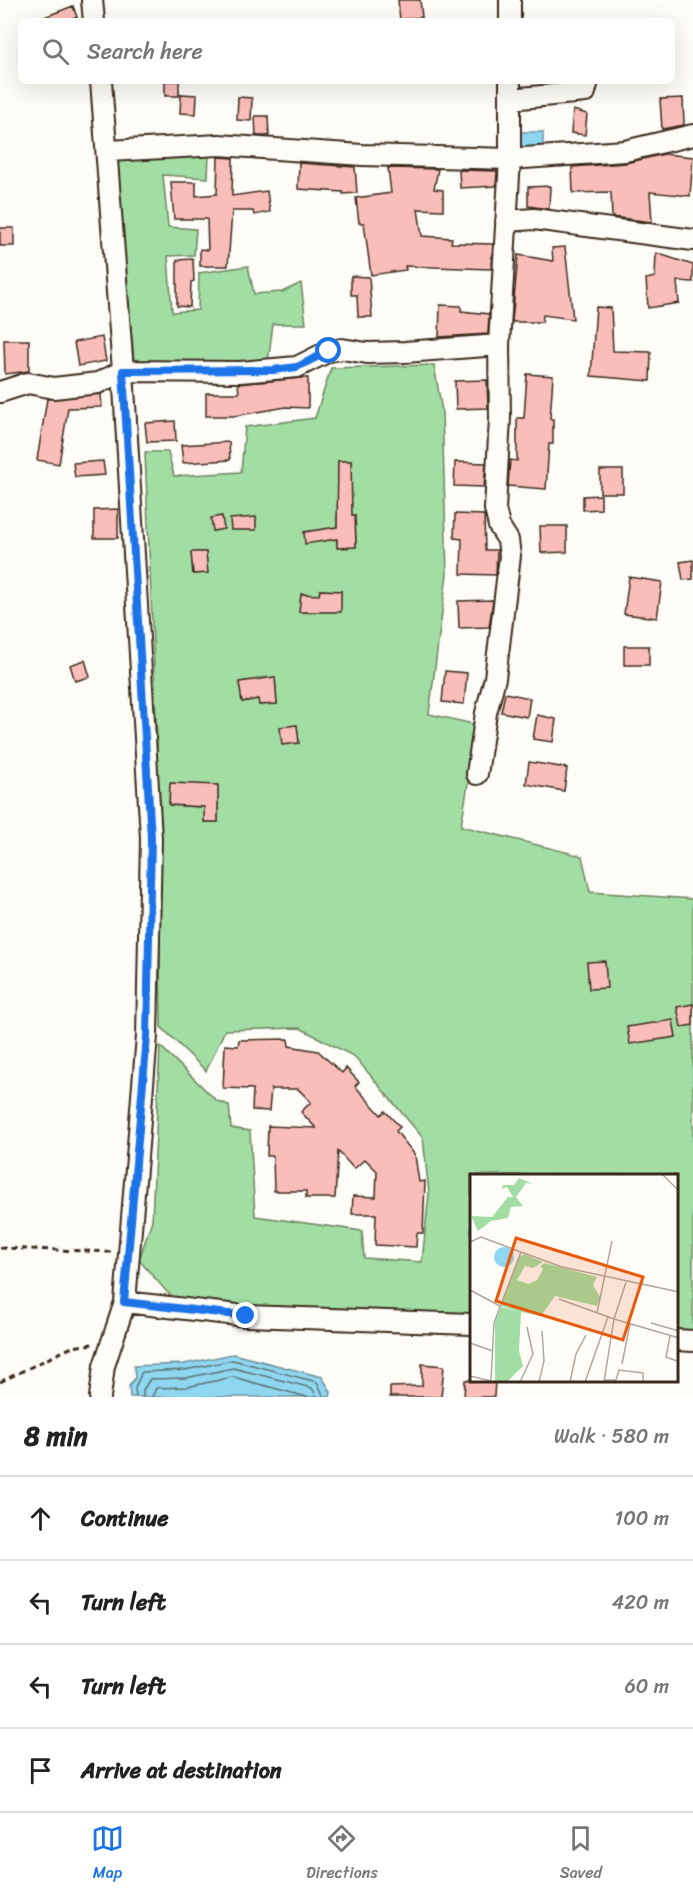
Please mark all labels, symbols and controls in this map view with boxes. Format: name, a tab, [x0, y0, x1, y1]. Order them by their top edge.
search box	[18, 18, 675, 84]
text: Search here	[87, 32, 203, 71]
icon: search	[39, 35, 72, 68]
route start	[315, 337, 341, 363]
inset map	[470, 1174, 678, 1382]
route end	[232, 1302, 258, 1328]
text: 8 min	[24, 1413, 88, 1459]
text: Walk · 580 m	[554, 1419, 669, 1454]
text: Continue	[81, 1499, 169, 1538]
text: 100 m	[615, 1501, 669, 1536]
icon: ahead	[24, 1502, 57, 1535]
text: Turn left	[81, 1583, 166, 1622]
text: 420 m	[612, 1585, 669, 1620]
icon: left	[24, 1586, 57, 1619]
text: Turn left	[81, 1667, 166, 1706]
text: 60 m	[624, 1669, 669, 1704]
icon: left	[24, 1670, 57, 1703]
text: Arrive at destination	[81, 1751, 282, 1790]
icon: arrive	[24, 1754, 57, 1787]
tab: Map	[91, 1822, 124, 1887]
tab: Directions	[306, 1822, 378, 1887]
tab: Saved	[560, 1822, 602, 1887]

